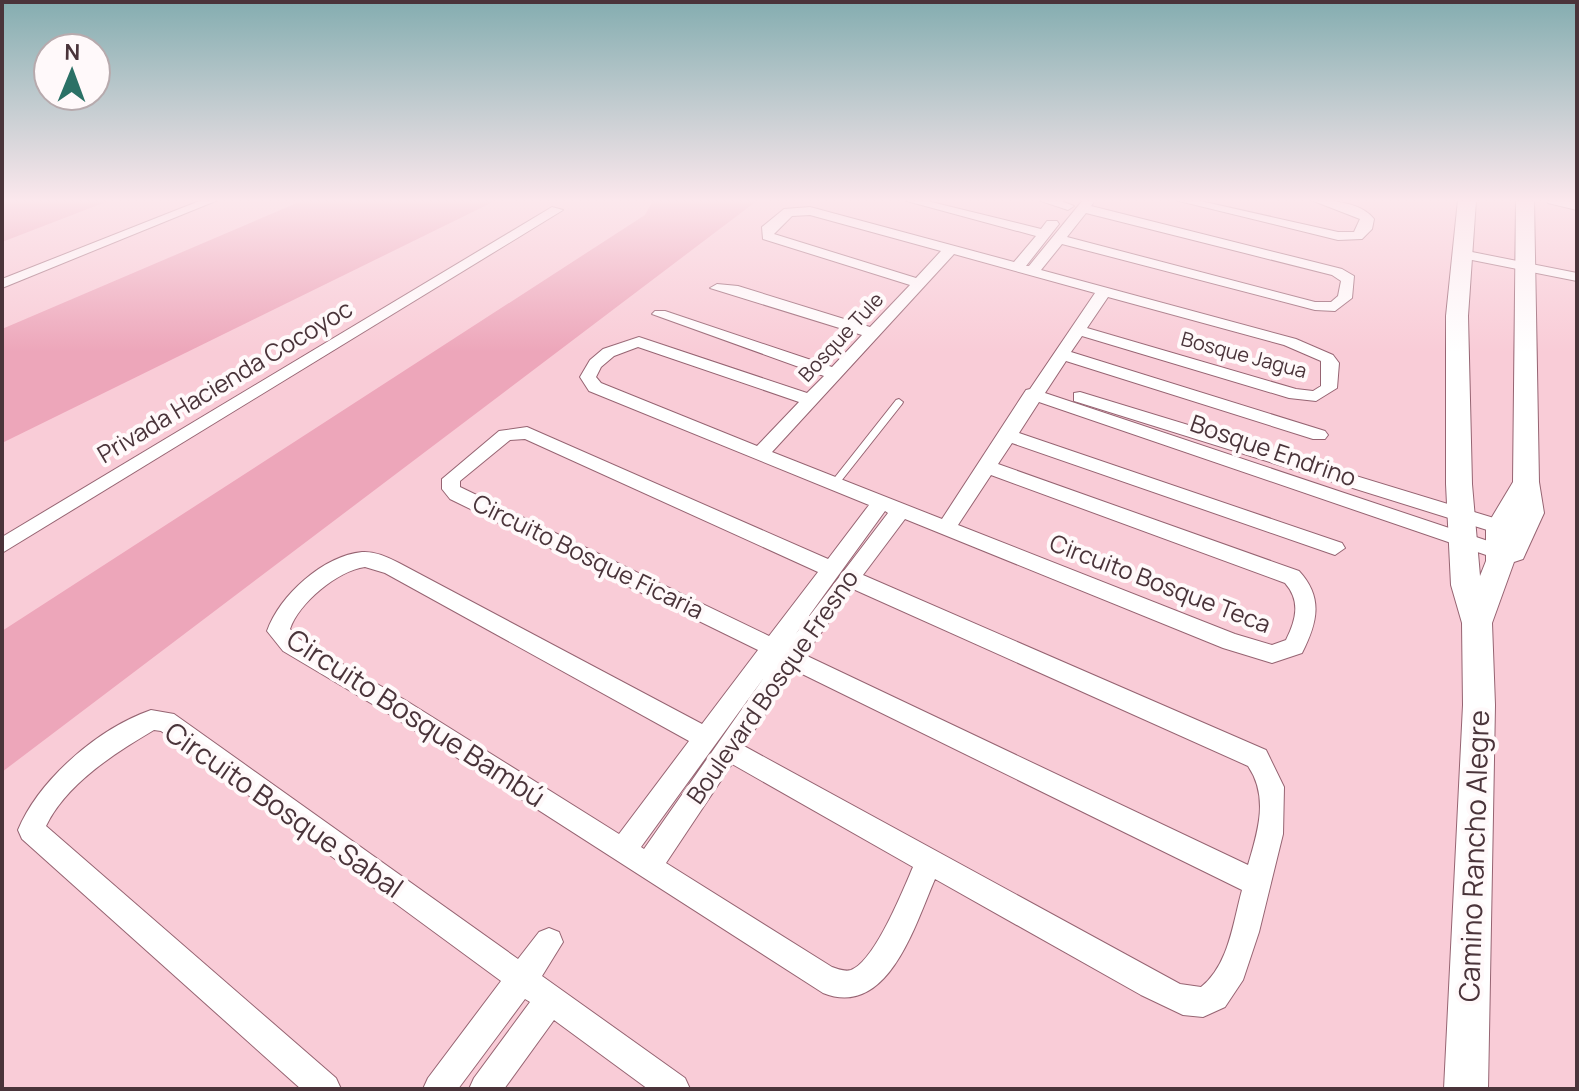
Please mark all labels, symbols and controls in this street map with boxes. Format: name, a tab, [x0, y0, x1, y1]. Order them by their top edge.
north arrow	[32, 32, 112, 112]
text: N	[64, 37, 81, 67]
street label: Bosque Tule	[792, 286, 889, 387]
street label: Privada Hacienda Cocoyoc	[91, 291, 358, 470]
street label: Bosque Jagua	[1178, 325, 1310, 384]
street label: Bosque Endrino	[1186, 406, 1361, 493]
street label: Circuito Bosque Ficaria	[468, 485, 710, 626]
street label: Circuito Bosque Teca	[1045, 525, 1276, 640]
street label: Boulevard Bosque Fresno	[678, 563, 865, 810]
street label: Circuito Bosque Bambú	[280, 619, 553, 815]
street label: Camino Rancho Alegre	[1449, 709, 1497, 1003]
street label: Circuito Bosque Sabal	[158, 713, 411, 906]

